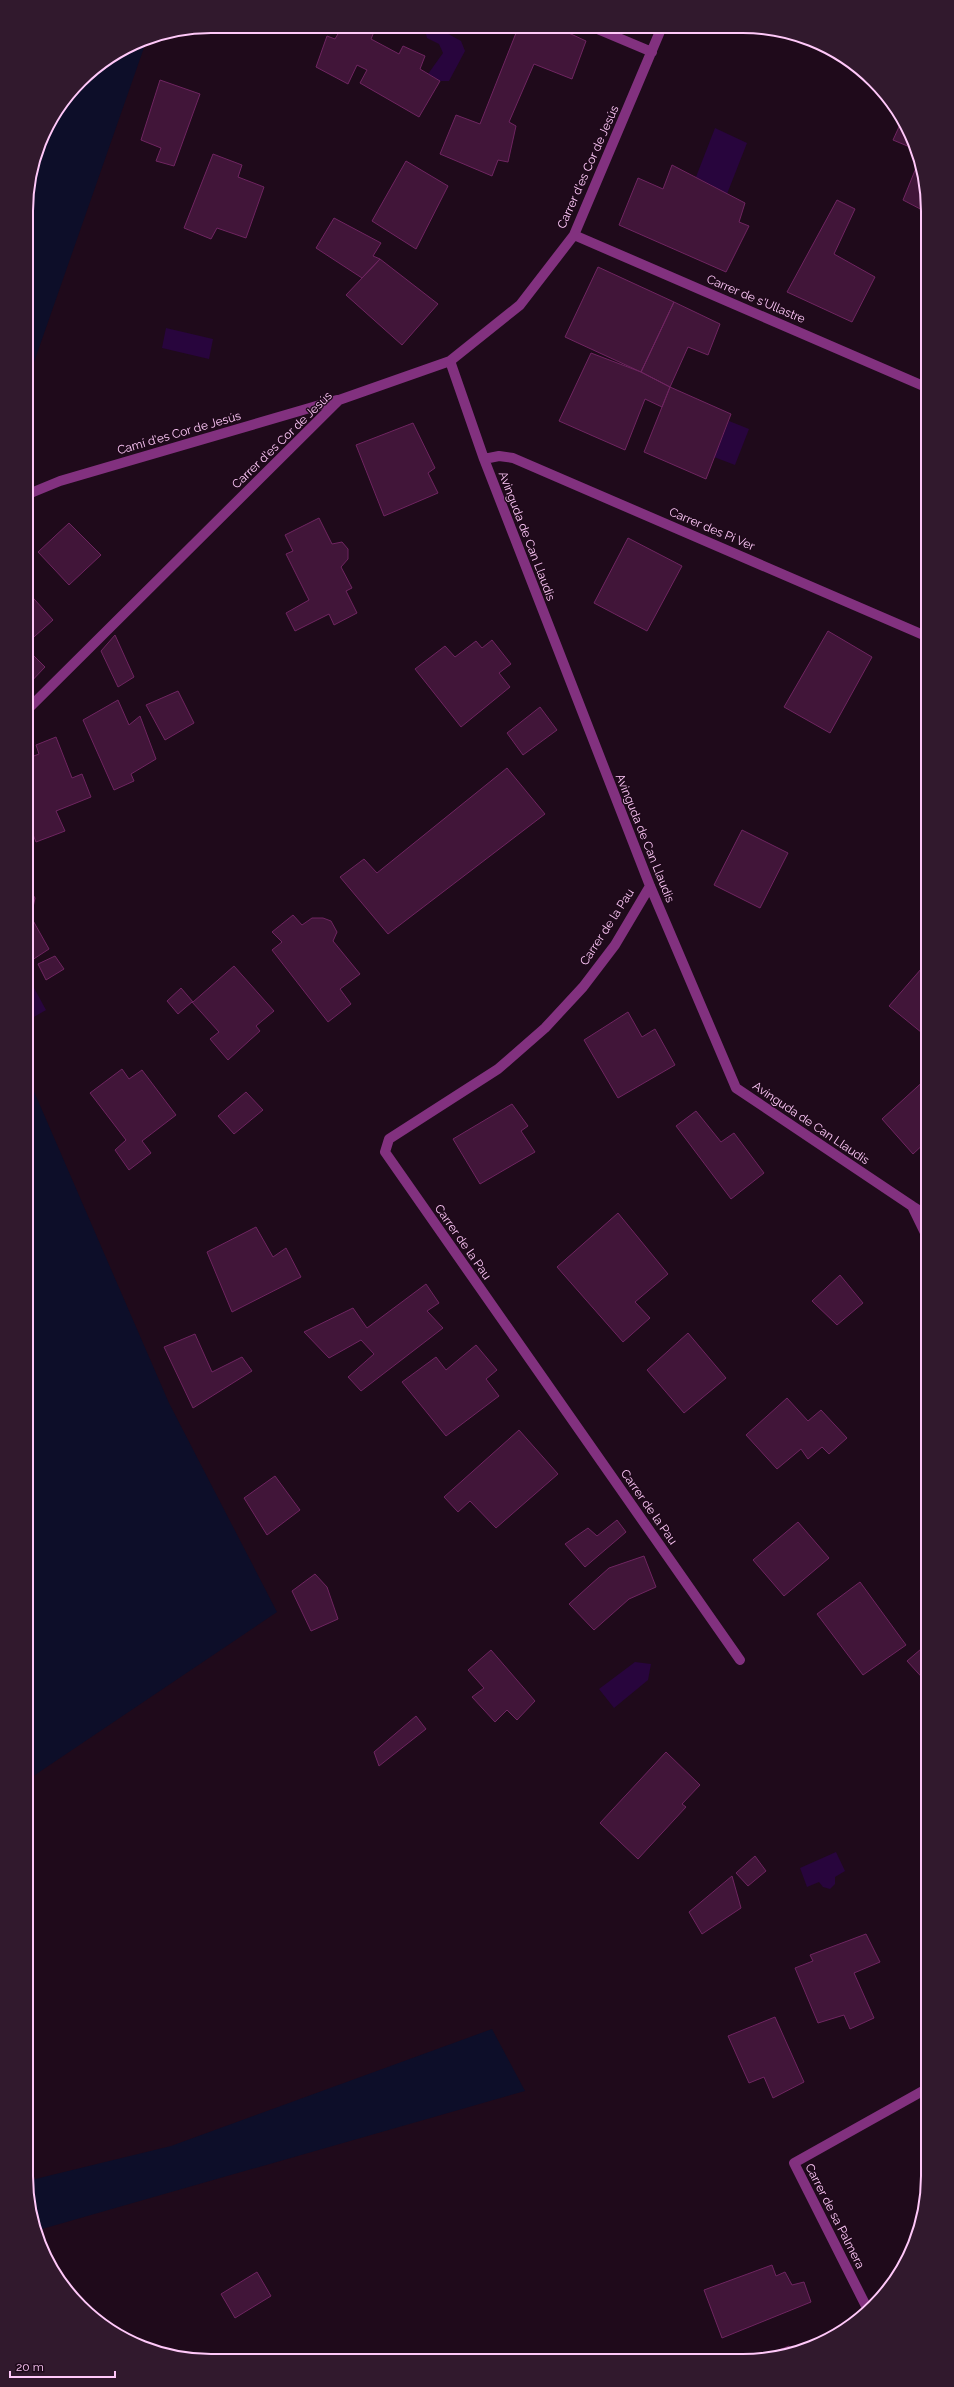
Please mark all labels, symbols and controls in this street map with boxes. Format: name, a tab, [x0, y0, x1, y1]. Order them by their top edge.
street label: Carrer d'es Cor de Jesús	[554, 103, 622, 231]
street label: Carrer de s'Ullastre	[705, 272, 807, 326]
street label: Carrer d'es Cor de Jesús	[229, 388, 335, 491]
street label: Camí d'es Cor de Jesús	[116, 409, 243, 457]
street label: Avinguda de Can Llaudis	[496, 469, 558, 603]
street label: Carrer des Pi Ver	[667, 505, 758, 554]
street label: Avinguda de Can Llaudis	[613, 772, 677, 905]
street label: Carrer de la Pau	[577, 886, 637, 968]
street label: Avinguda de Can Llaudis	[750, 1079, 872, 1167]
street label: Carrer de la Pau	[432, 1202, 494, 1282]
street label: Carrer de la Pau	[618, 1467, 680, 1547]
street label: Carrer de sa Palmera	[802, 2161, 868, 2271]
scale bar	[10, 2353, 115, 2379]
text: 20 m	[16, 2360, 44, 2374]

